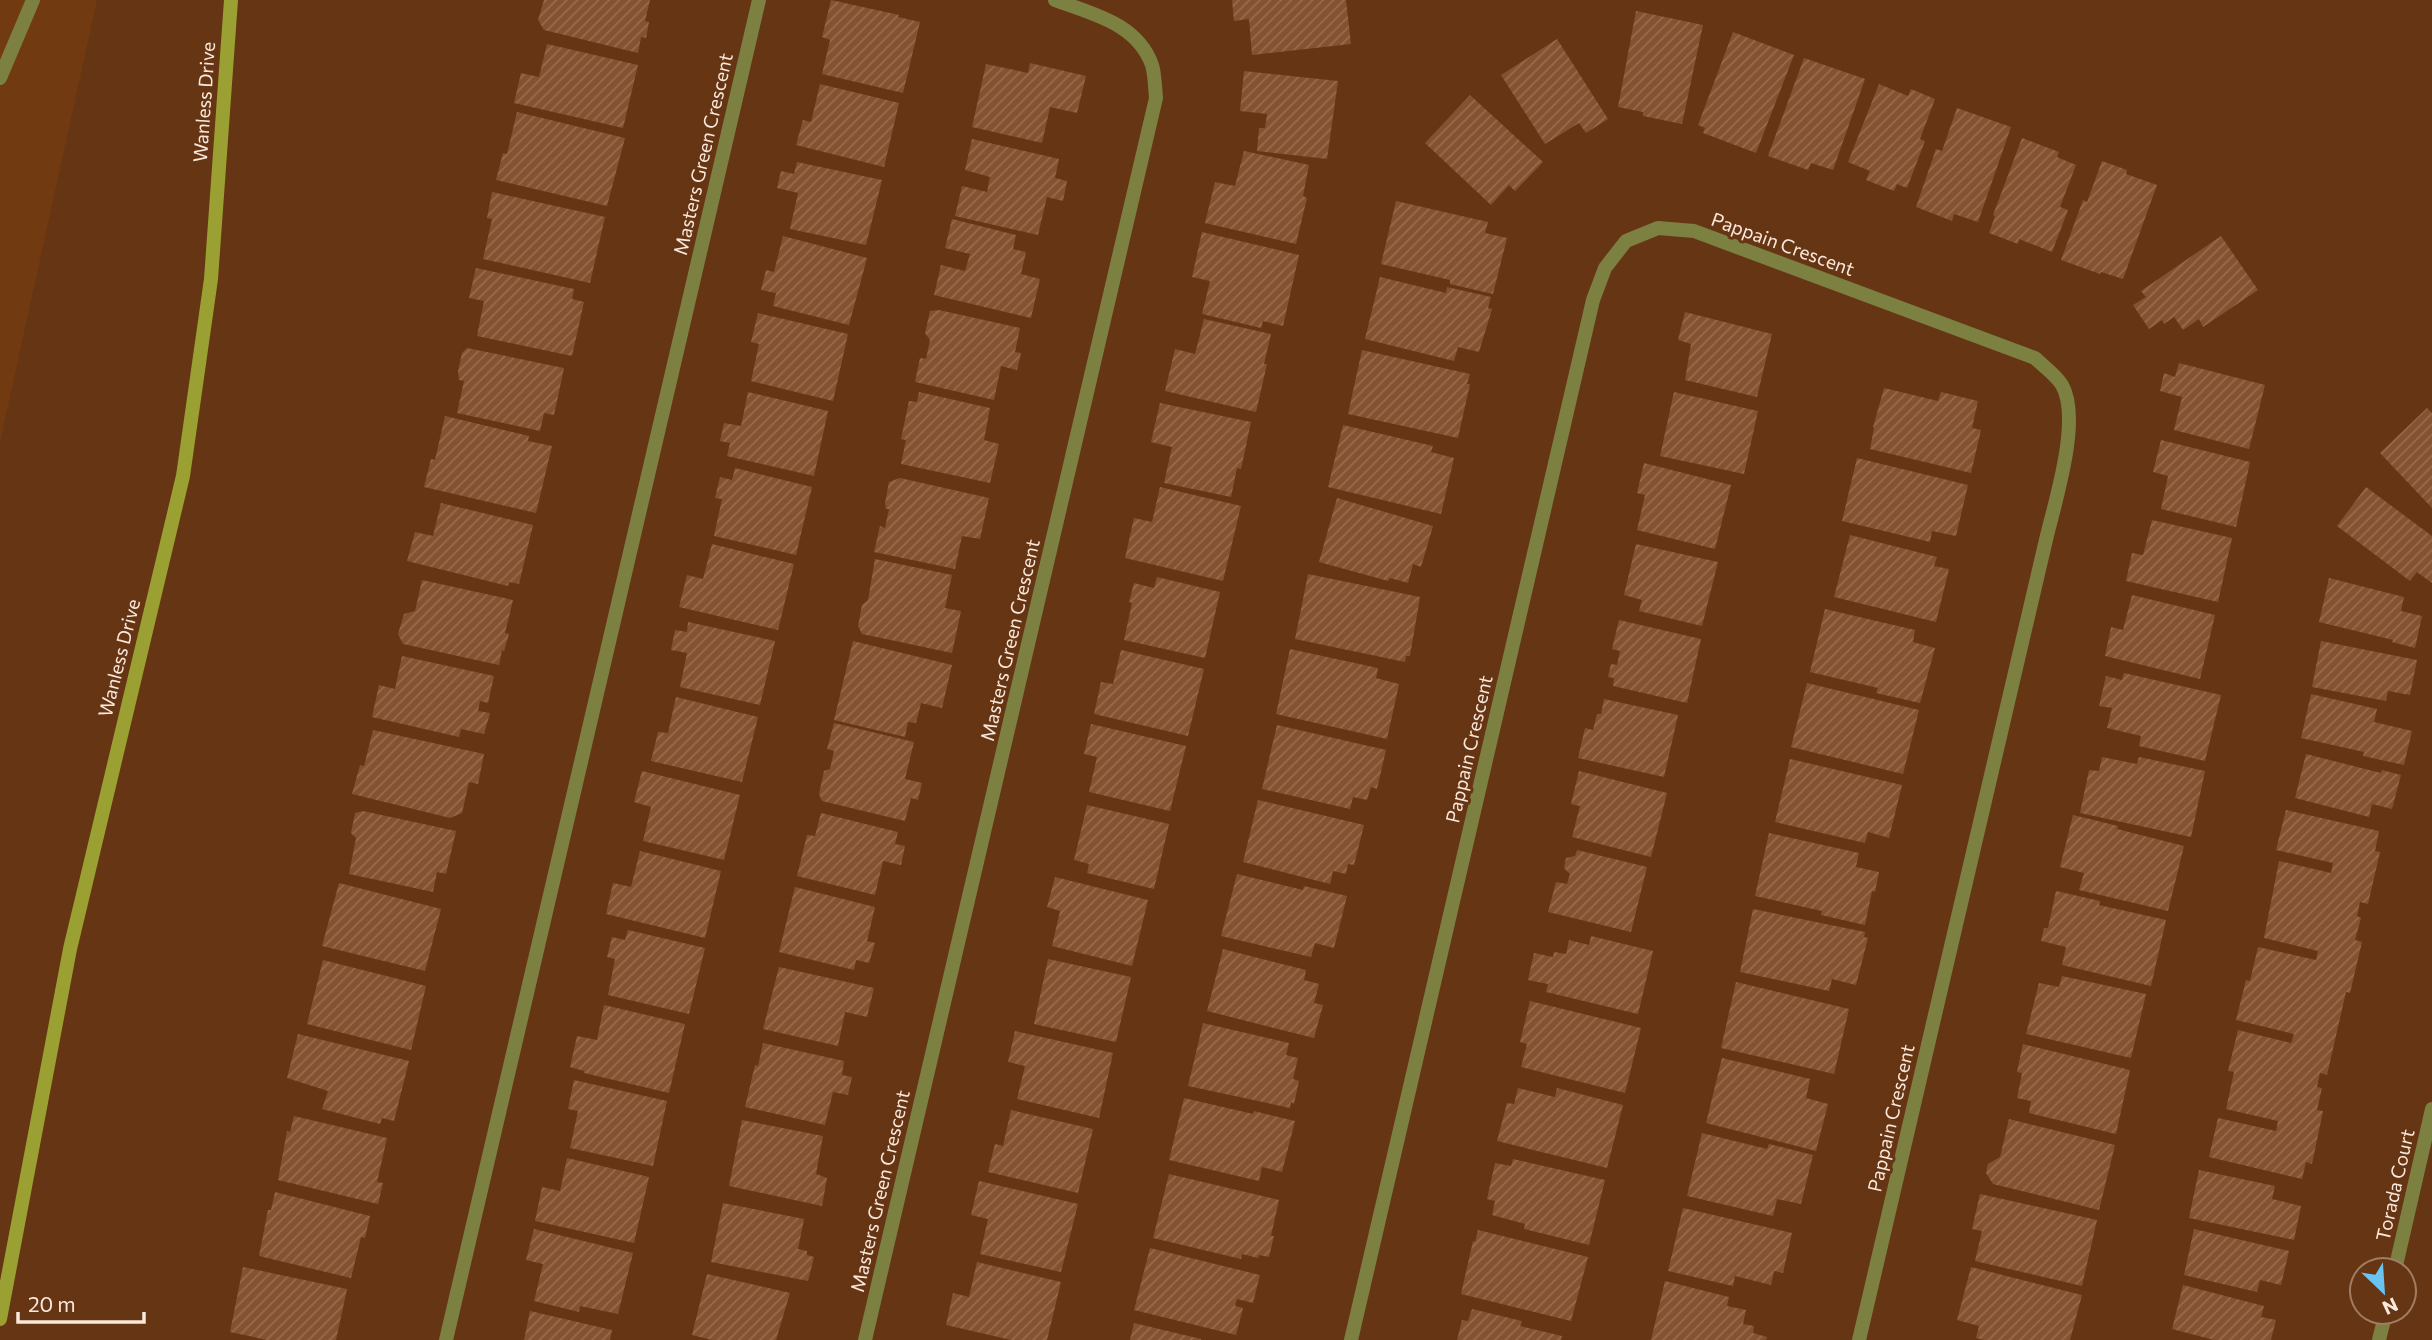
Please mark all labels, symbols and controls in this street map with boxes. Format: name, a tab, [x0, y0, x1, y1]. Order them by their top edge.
street label: Wanless Drive	[188, 41, 219, 163]
street label: Masters Green Crescent	[668, 50, 737, 257]
street label: Pappain Crescent	[1708, 207, 1858, 280]
street label: Masters Green Crescent	[975, 536, 1044, 743]
street label: Wanless Drive	[93, 596, 144, 719]
street label: Pappain Crescent	[1440, 673, 1497, 825]
street label: Pappain Crescent	[1862, 1042, 1919, 1194]
street label: Masters Green Crescent	[845, 1087, 914, 1294]
street label: Torada Court	[2370, 1126, 2419, 1243]
north arrow	[2348, 1256, 2418, 1326]
scale bar	[18, 1280, 144, 1324]
text: 20 m	[28, 1291, 76, 1316]
text: N	[2379, 1293, 2402, 1320]

